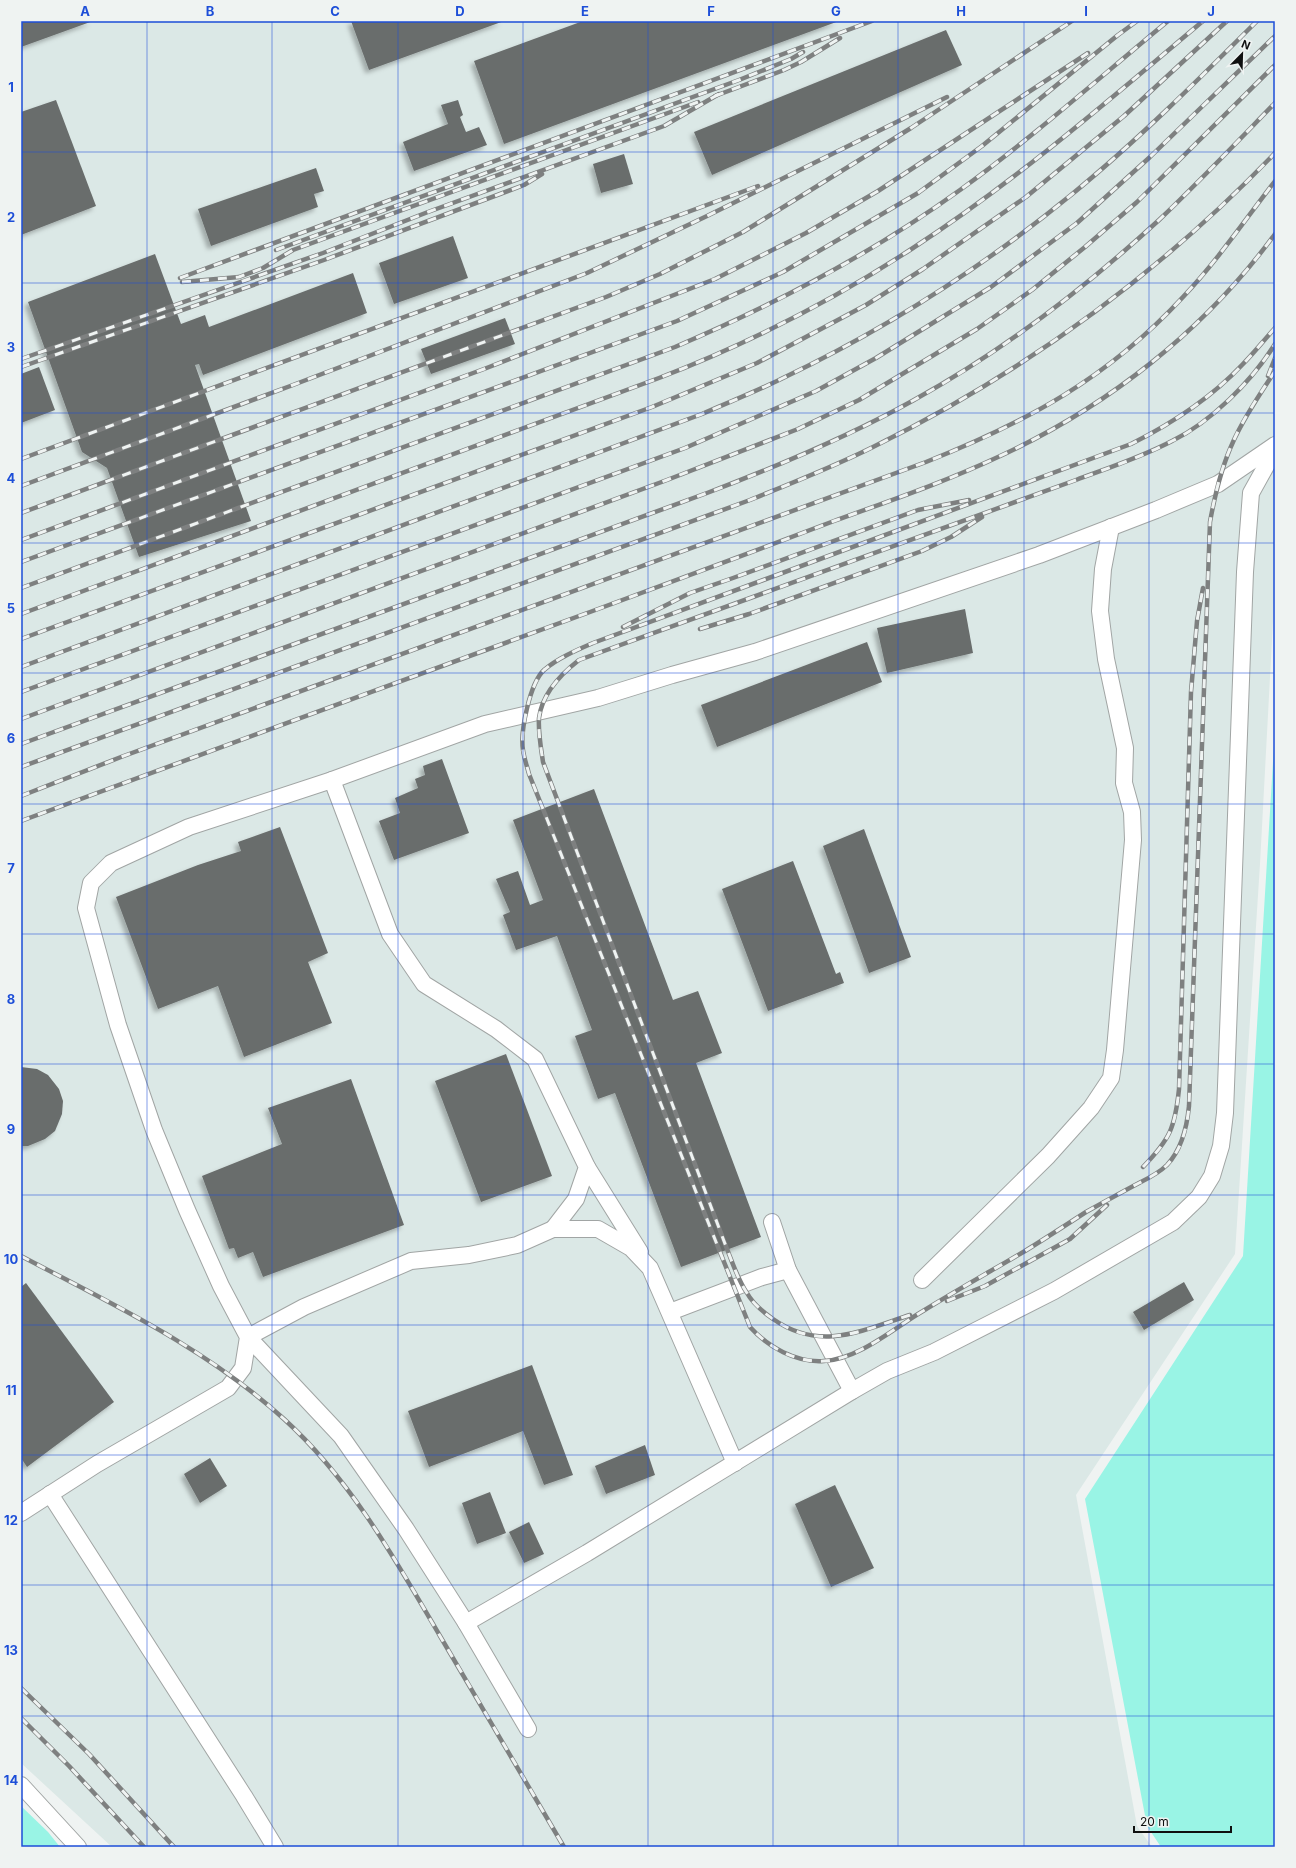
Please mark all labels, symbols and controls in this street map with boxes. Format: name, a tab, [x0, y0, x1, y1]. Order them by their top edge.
text: A	[80, 3, 90, 19]
text: B	[206, 3, 215, 19]
text: C	[330, 3, 340, 19]
text: D	[455, 3, 465, 19]
text: E	[581, 3, 589, 19]
text: F	[707, 3, 715, 19]
text: G	[831, 3, 841, 19]
text: H	[956, 3, 966, 19]
text: I	[1084, 3, 1088, 19]
text: J	[1207, 3, 1215, 19]
north arrow	[1222, 34, 1262, 74]
text: N	[1239, 37, 1253, 53]
text: 1	[8, 79, 14, 95]
text: 2	[7, 209, 15, 225]
text: 3	[7, 339, 15, 355]
text: 4	[7, 470, 16, 486]
text: 5	[7, 600, 15, 616]
text: 6	[7, 730, 15, 746]
text: 7	[7, 860, 15, 876]
text: 8	[7, 991, 15, 1007]
text: 9	[7, 1121, 15, 1137]
text: 10	[4, 1251, 18, 1267]
text: 11	[5, 1382, 17, 1398]
text: 12	[4, 1512, 18, 1528]
text: 13	[4, 1642, 18, 1658]
text: 14	[4, 1772, 18, 1788]
scale bar	[1134, 1808, 1231, 1834]
text: 20 m	[1140, 1814, 1169, 1829]

